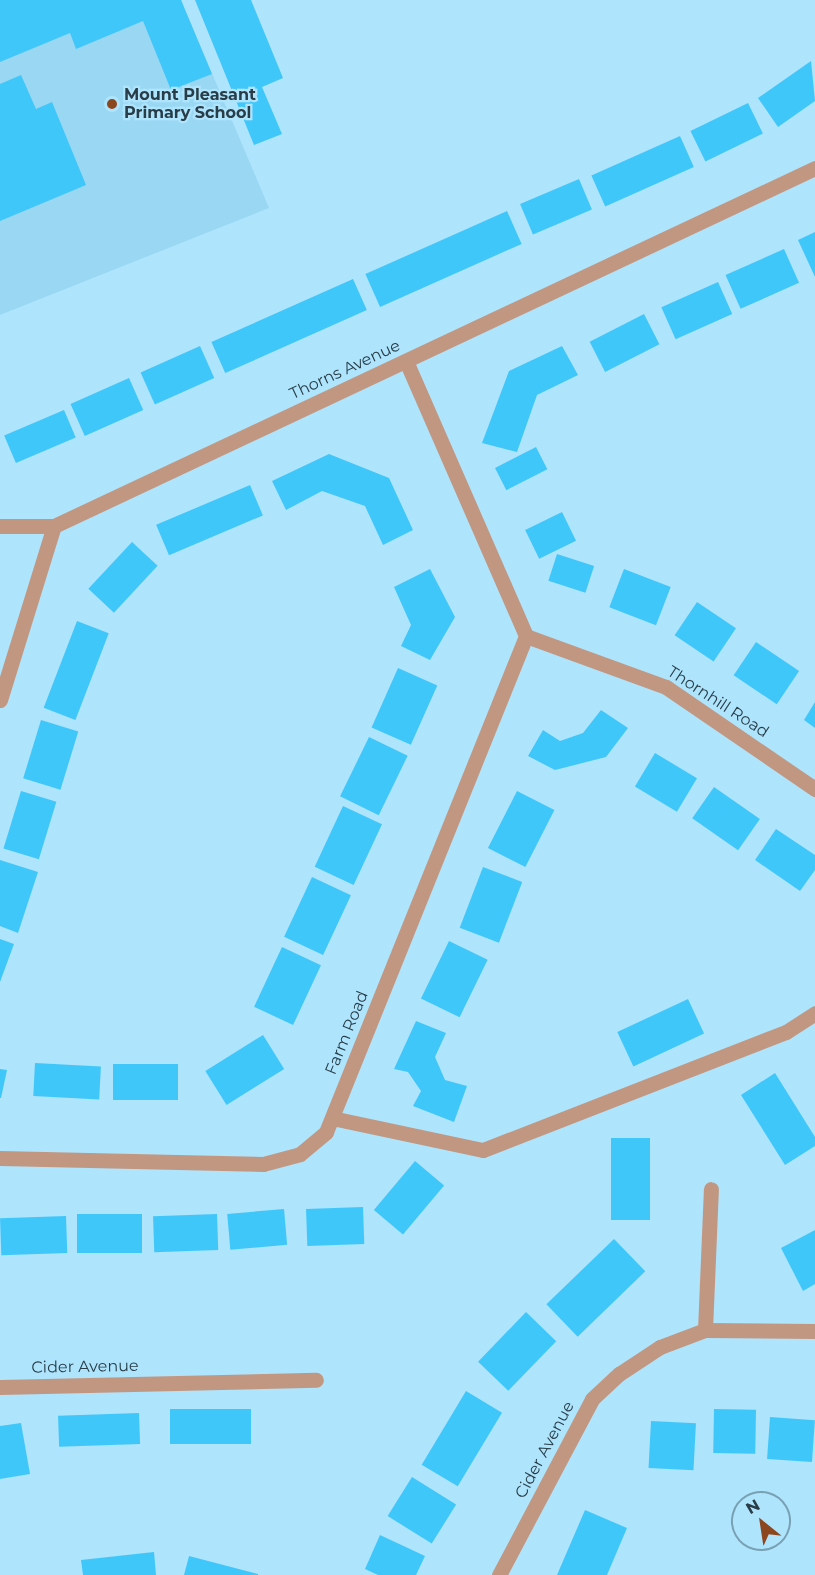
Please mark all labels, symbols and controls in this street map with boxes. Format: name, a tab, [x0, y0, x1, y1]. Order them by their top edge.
place label: Mount Pleasant Primary School	[124, 85, 256, 123]
marker: Mount Pleasant Primary School	[105, 97, 119, 111]
street label: Thorns Avenue	[287, 336, 403, 404]
street label: Thornhill Road	[664, 662, 772, 742]
street label: Farm Road	[322, 988, 372, 1078]
street label: Cider Avenue	[31, 1356, 139, 1378]
street label: Cider Avenue	[511, 1398, 579, 1502]
north arrow	[731, 1491, 791, 1551]
text: N	[742, 1495, 763, 1518]

